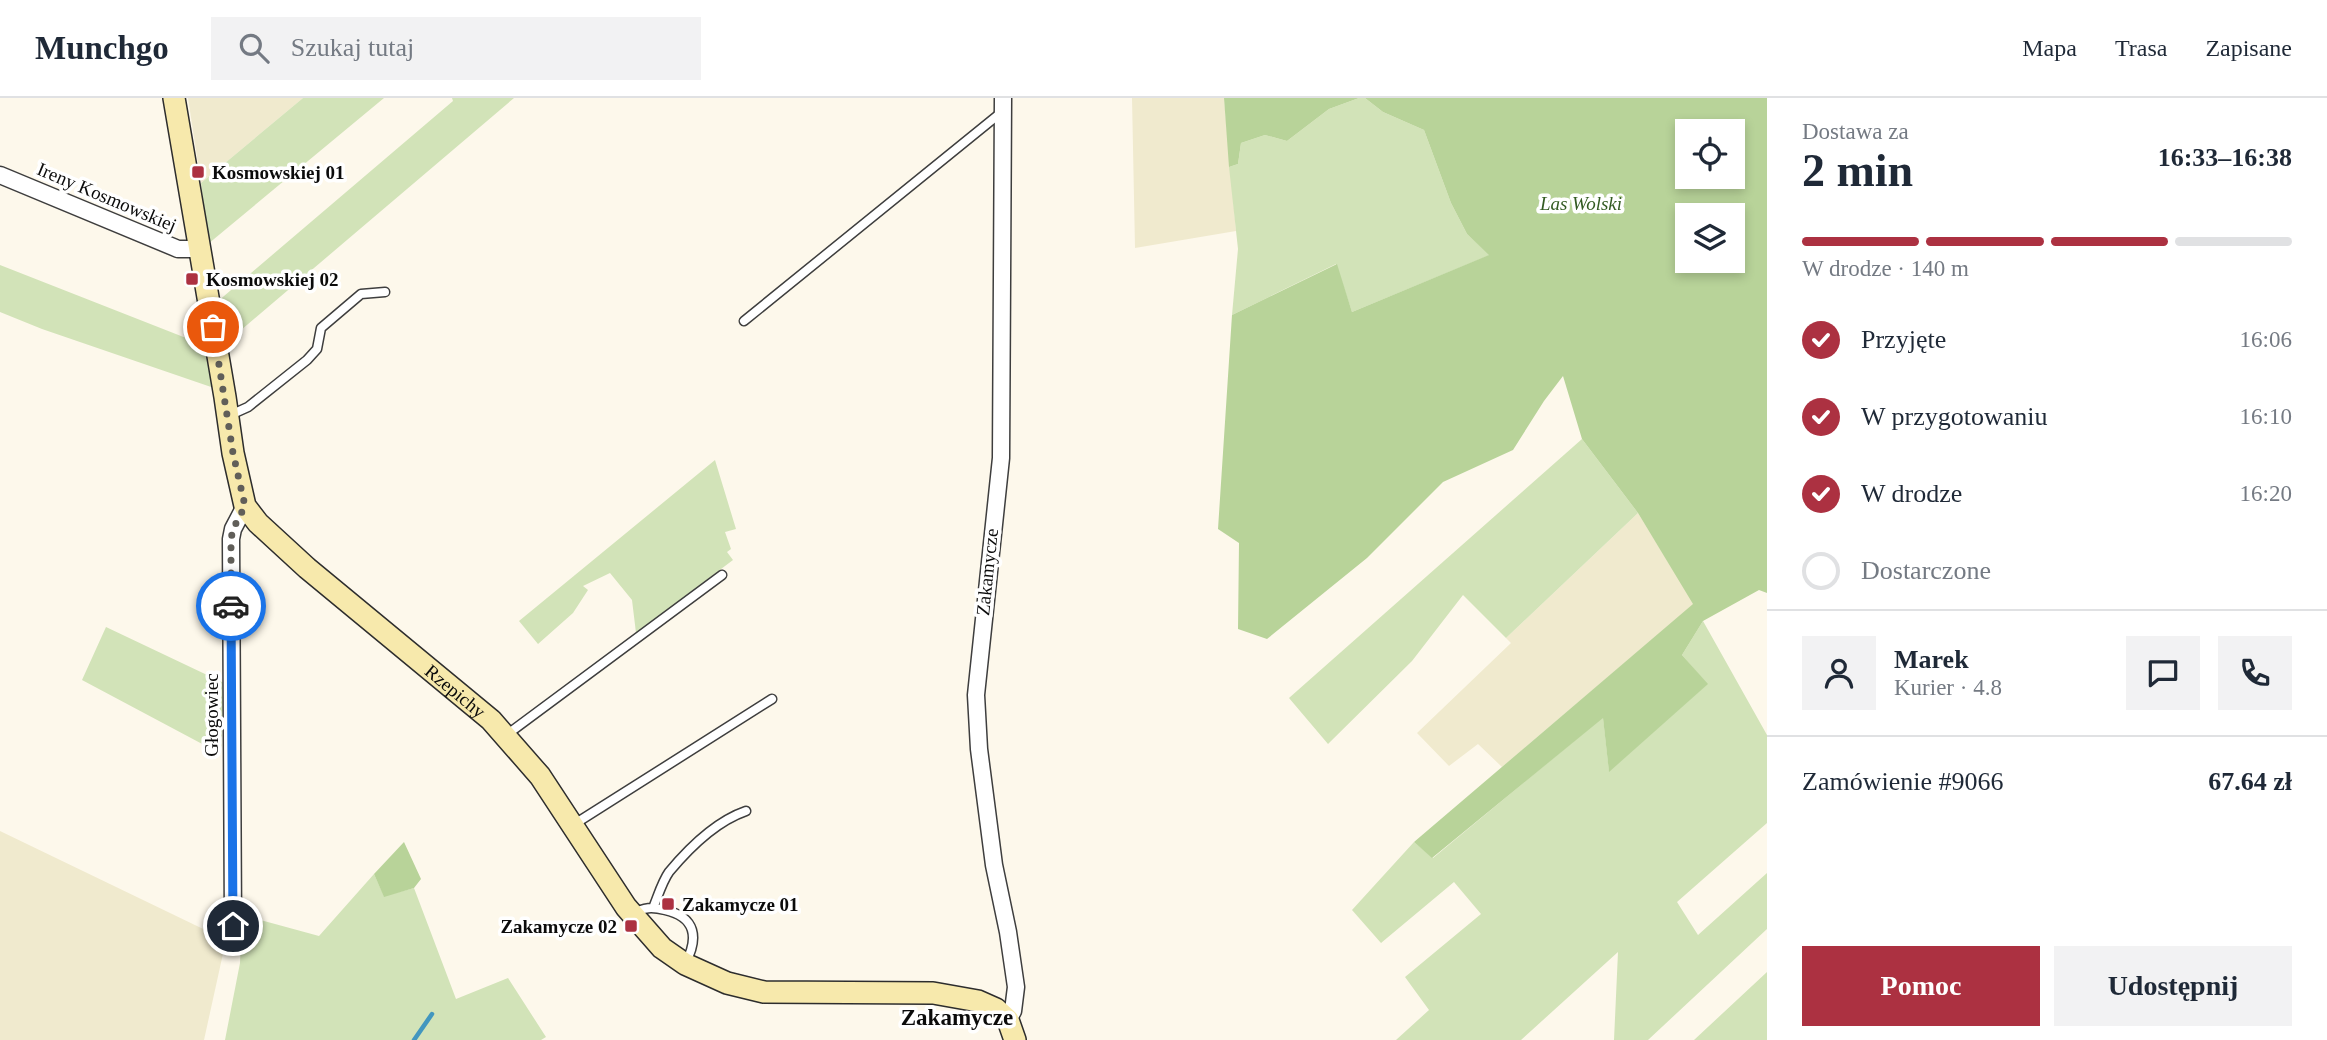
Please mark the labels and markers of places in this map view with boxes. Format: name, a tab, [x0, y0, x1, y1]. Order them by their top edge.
place label: Kosmowskiej 01	[212, 162, 344, 183]
marker: Kosmowskiej 01	[190, 164, 206, 180]
place label: Kosmowskiej 02	[206, 269, 338, 290]
marker: Kosmowskiej 02	[184, 271, 200, 287]
pin	[183, 297, 243, 357]
place label: Zakamycze 01	[682, 894, 799, 915]
pin	[203, 896, 263, 956]
marker: Zakamycze 01	[660, 896, 676, 912]
place label: Zakamycze 02	[500, 916, 617, 937]
marker: Zakamycze 02	[623, 918, 639, 934]

